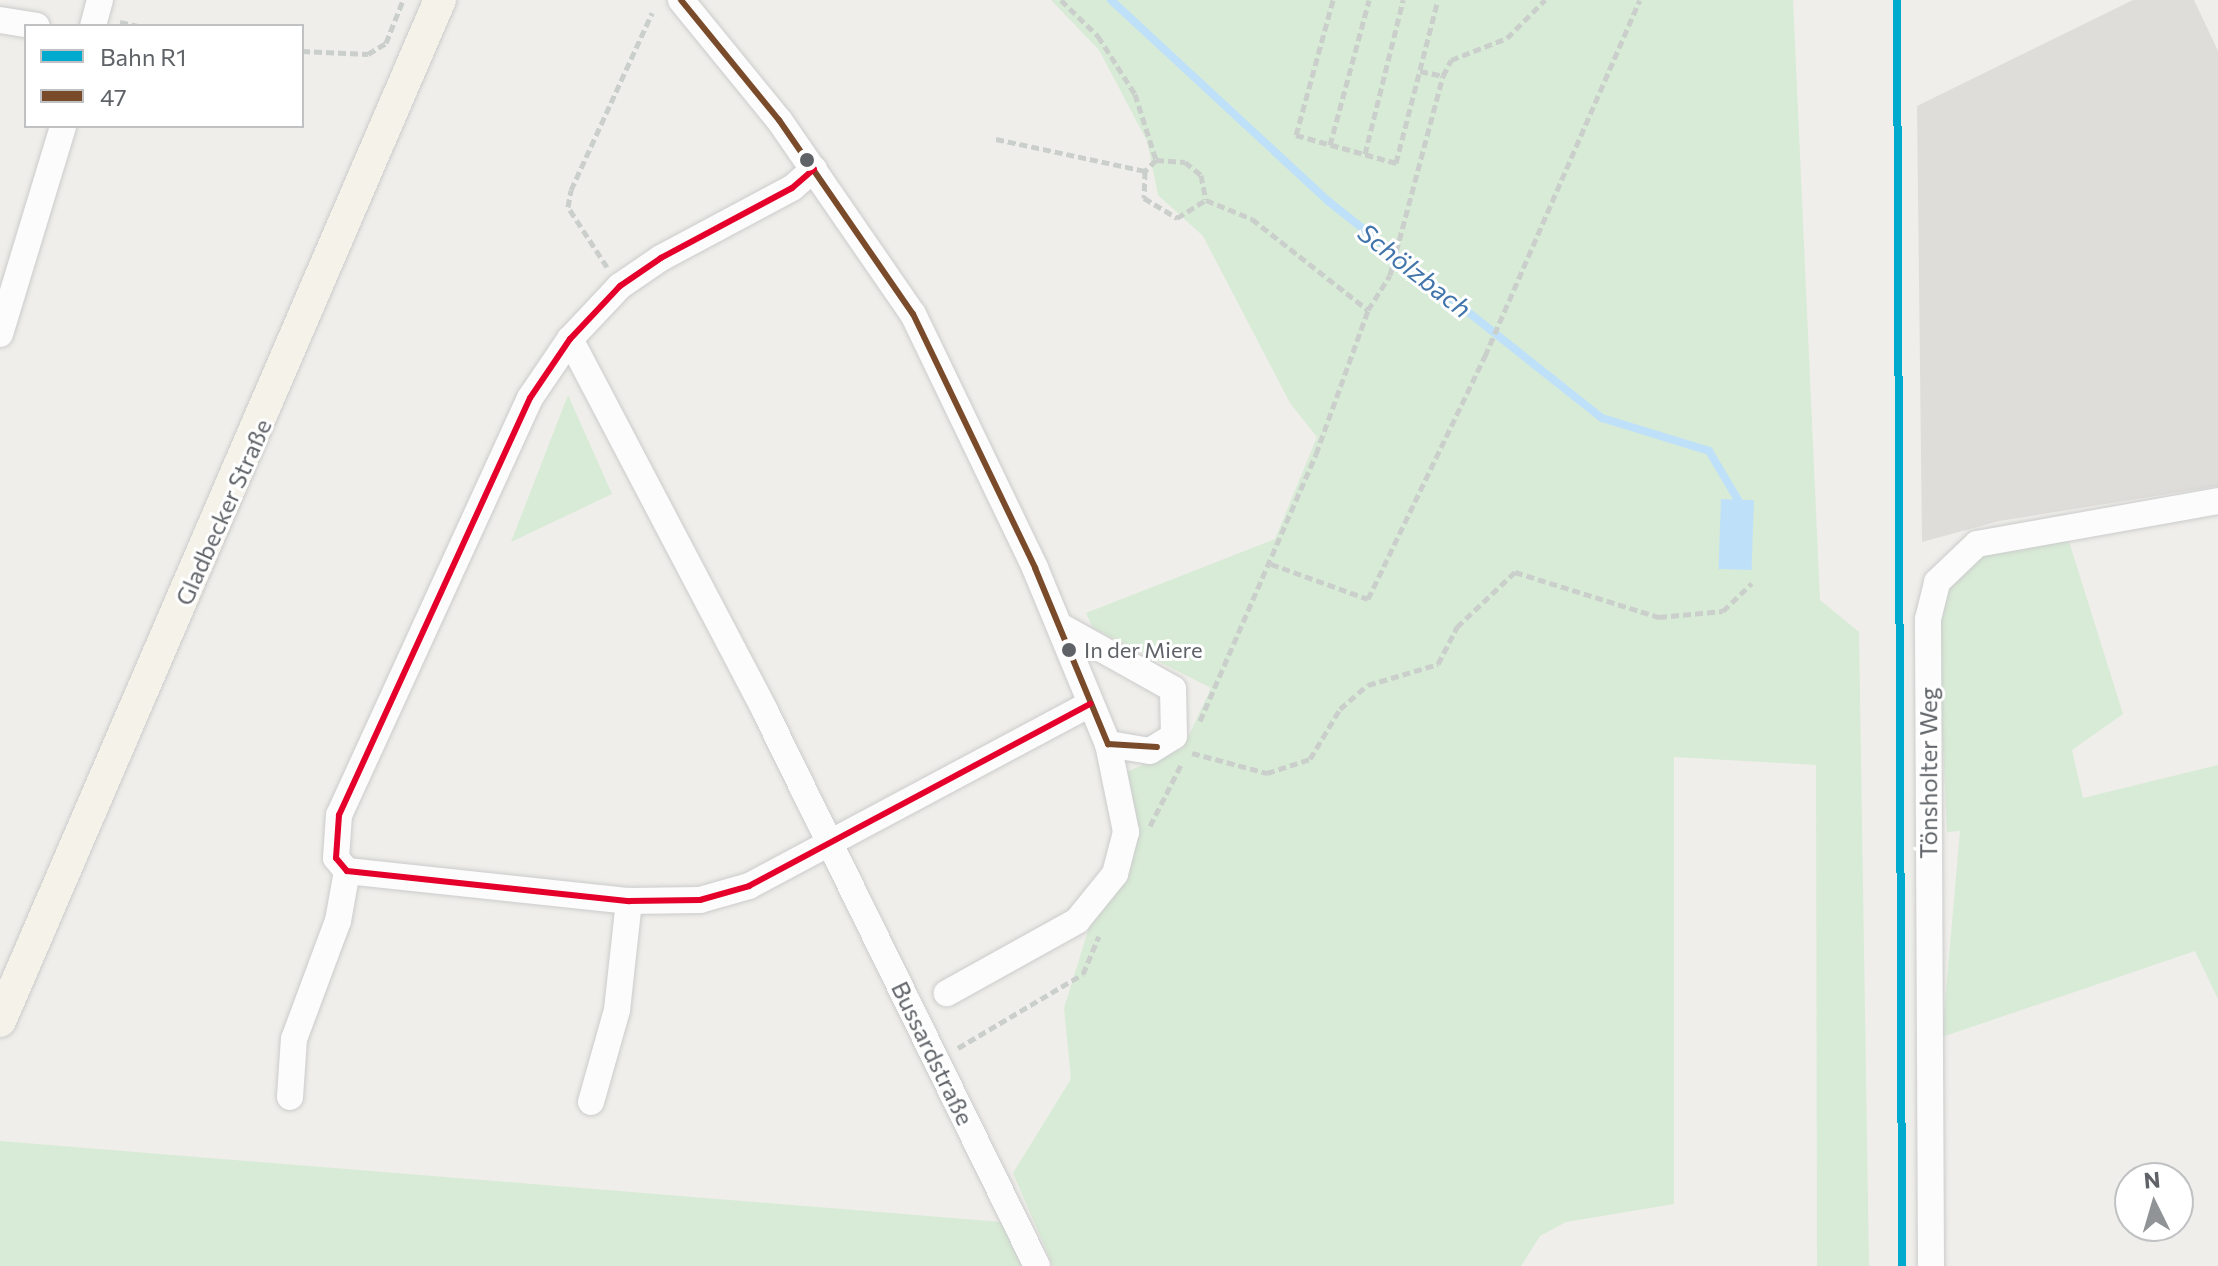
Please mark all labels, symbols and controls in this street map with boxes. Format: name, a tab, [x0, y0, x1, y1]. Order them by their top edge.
legend	[24, 24, 304, 128]
text: Bahn R1	[100, 42, 187, 71]
text: 47	[100, 82, 127, 111]
unlabelled marker	[799, 152, 815, 168]
water label: Schölzbach	[1352, 216, 1478, 324]
street label: Gladbecker Straße	[169, 414, 277, 610]
place label: In der Miere	[1084, 637, 1203, 663]
marker: In der Miere	[1061, 642, 1077, 658]
street label: Tönsholter Weg	[1914, 687, 1942, 859]
street label: Bussardstraße	[886, 977, 980, 1129]
north arrow	[2114, 1162, 2194, 1242]
text: N	[2143, 1165, 2161, 1194]

